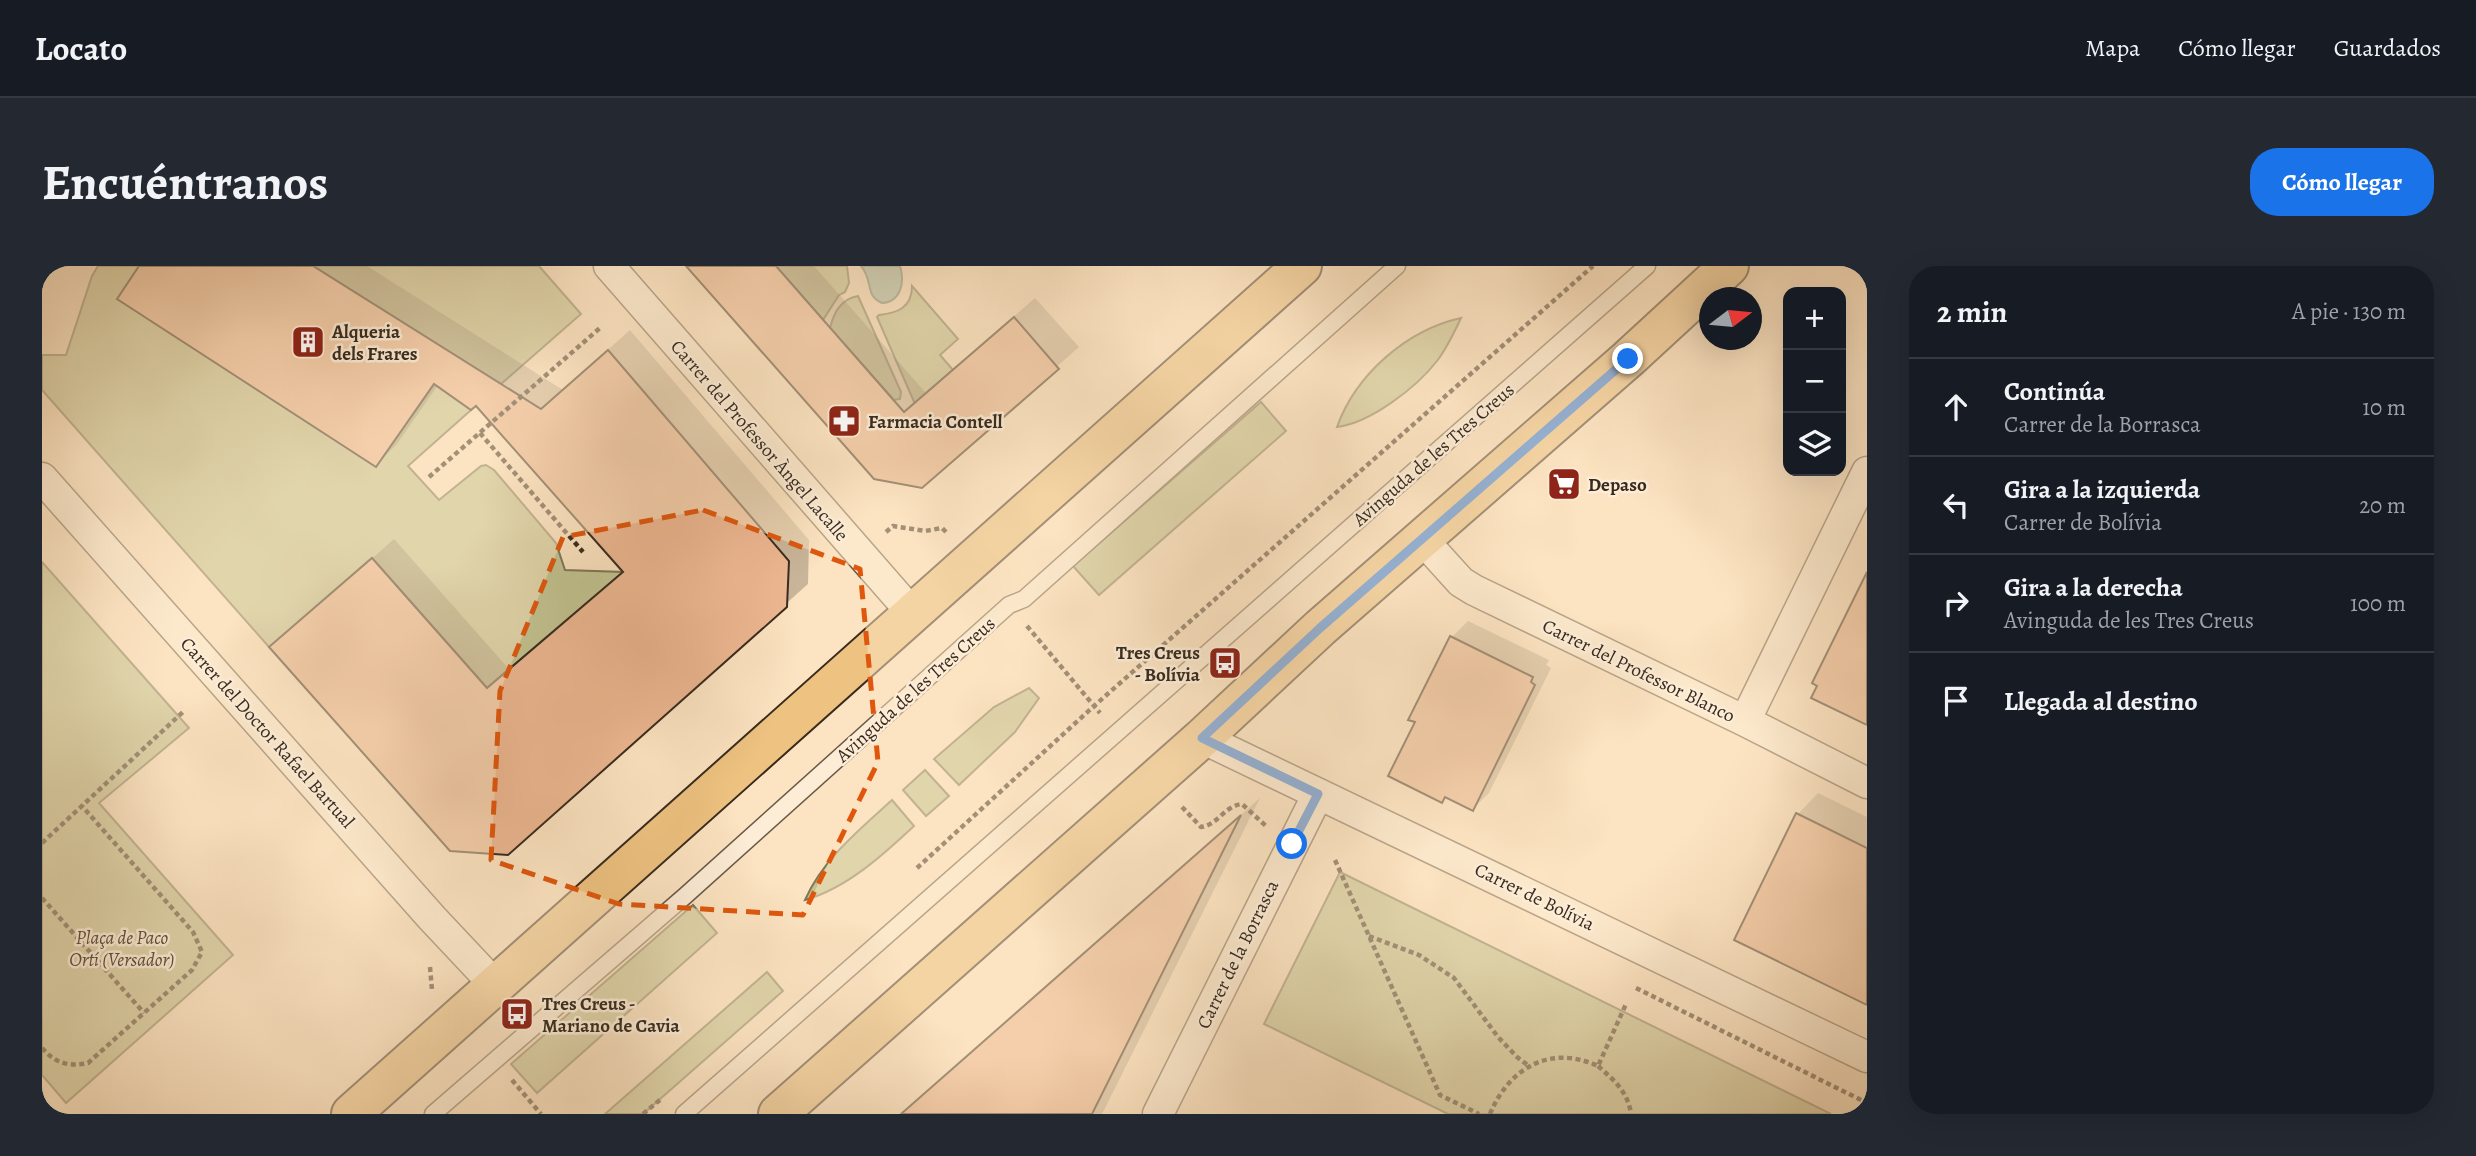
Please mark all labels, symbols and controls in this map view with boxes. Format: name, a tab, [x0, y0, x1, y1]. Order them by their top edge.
text: Locato	[35, 26, 127, 71]
text: Mapa	[2085, 32, 2140, 64]
text: Cómo llegar	[2178, 32, 2296, 64]
text: Guardados	[2334, 32, 2441, 64]
button: Cómo llegar	[2250, 148, 2434, 216]
text: Encuéntranos	[42, 149, 328, 216]
north arrow	[1699, 287, 1762, 350]
map controls	[1783, 287, 1846, 476]
button: +	[1783, 287, 1846, 350]
text: 2 min	[1937, 292, 2007, 332]
text: A pie · 130 m	[2292, 296, 2406, 327]
place label: Alqueria dels Frares	[331, 319, 418, 367]
building icon: Alqueria dels Frares	[289, 323, 327, 361]
street label: Carrer del Professor Àngel Lacalle	[664, 334, 854, 547]
route end	[1612, 343, 1643, 374]
button: −	[1783, 350, 1846, 413]
text: Continúa	[2004, 374, 2105, 409]
street label: Avinguda de les Tres Creus	[1346, 377, 1520, 533]
icon: ahead	[1937, 388, 1975, 426]
text: 10 m	[2362, 392, 2406, 423]
pharmacy icon: Farmacia Contell	[825, 402, 863, 440]
place label: Farmacia Contell	[868, 409, 1003, 435]
text: Carrer de la Borrasca	[2004, 409, 2201, 440]
button: layers	[1783, 413, 1846, 476]
supermarket icon: Depaso	[1545, 465, 1583, 503]
place label: Depaso	[1588, 472, 1647, 498]
text: Gira a la izquierda	[2004, 472, 2200, 507]
icon: left	[1937, 486, 1975, 524]
text: 20 m	[2359, 490, 2406, 521]
text: Carrer de Bolívia	[2004, 507, 2162, 538]
text: Gira a la derecha	[2004, 570, 2183, 605]
icon: right	[1937, 584, 1975, 622]
text: 100 m	[2350, 588, 2406, 619]
text: Avinguda de les Tres Creus	[2004, 605, 2254, 636]
street label: Avinguda de les Tres Creus	[830, 611, 1001, 769]
street label: Carrer del Professor Blanco	[1538, 613, 1739, 729]
street label: Carrer del Doctor Rafael Bartual	[174, 631, 360, 834]
place label: Tres Creus - Bolívia	[1116, 640, 1201, 688]
bus stop icon: Tres Creus - Bolívia	[1206, 644, 1244, 682]
icon: arrive	[1937, 682, 1975, 720]
text: Llegada al destino	[2004, 684, 2198, 719]
route start	[1276, 828, 1307, 859]
street label: Carrer de Bolívia	[1470, 857, 1599, 937]
street label: Carrer de la Borrasca	[1191, 876, 1285, 1033]
park label: Plaça de Paco Ortí (Versador)	[69, 925, 175, 973]
place label: Tres Creus - Mariano de Cavia	[542, 991, 681, 1039]
bus stop icon: Tres Creus - Mariano de Cavia	[498, 995, 536, 1033]

